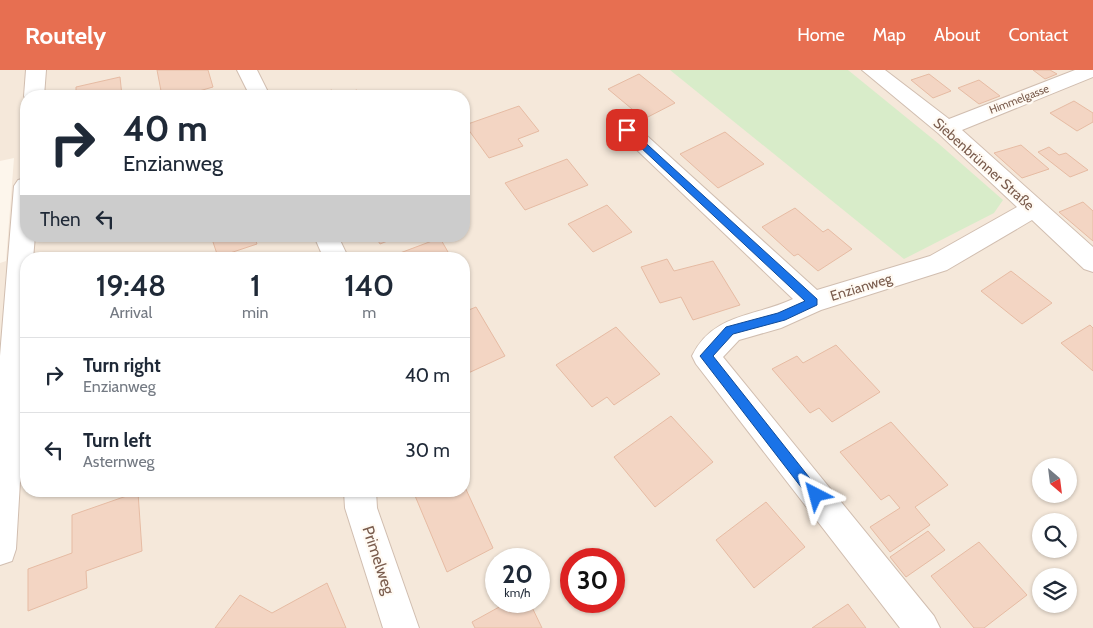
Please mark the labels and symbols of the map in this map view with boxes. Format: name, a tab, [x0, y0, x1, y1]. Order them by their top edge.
street label: Himmelgasse	[987, 81, 1051, 117]
pin	[606, 109, 648, 151]
street label: Siebenbrünner Straße	[930, 114, 1038, 214]
street label: Enzianweg	[828, 269, 895, 305]
north arrow	[1032, 458, 1078, 502]
position arrow	[789, 468, 841, 520]
street label: Primelweg	[359, 523, 399, 598]
speed limit sign: 30	[560, 548, 625, 613]

